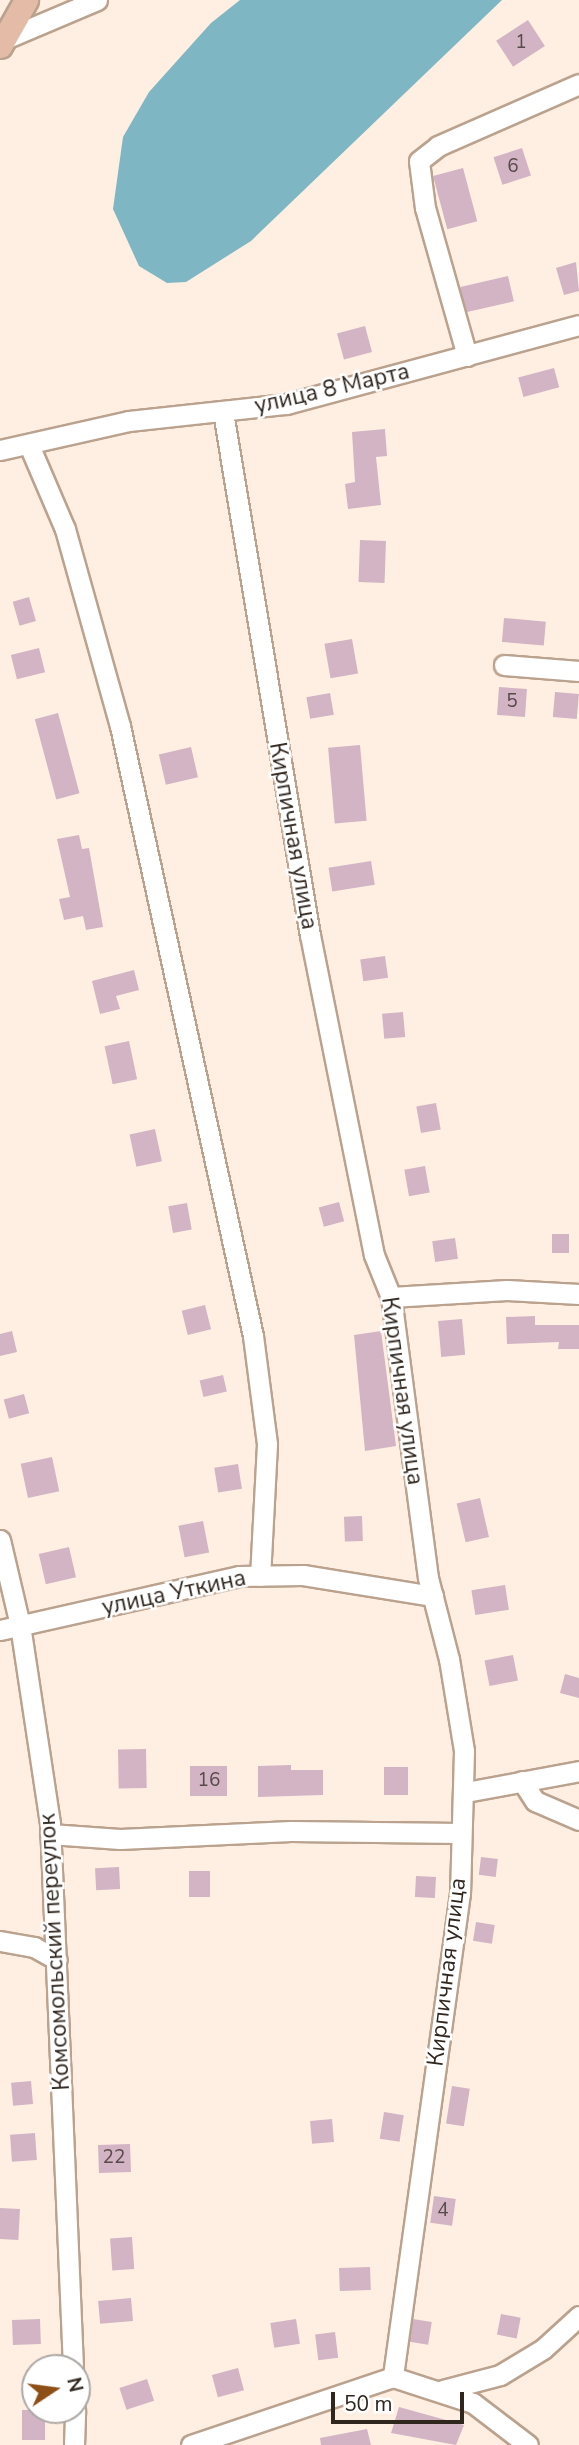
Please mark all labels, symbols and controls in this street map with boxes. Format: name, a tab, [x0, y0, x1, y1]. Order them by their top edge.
house number: 1	[515, 32, 527, 54]
house number: 6	[507, 156, 519, 178]
street label: улица 8 Марта	[252, 358, 412, 420]
house number: 5	[506, 691, 518, 713]
street label: Кирпичная улица	[263, 740, 323, 932]
street label: Кирпичная улица	[375, 1295, 429, 1487]
street label: улица Уткина	[100, 1564, 248, 1622]
house number: 16	[198, 1770, 220, 1792]
street label: Комсомольский переулок	[34, 1813, 76, 2091]
street label: Кирпичная улица	[422, 1876, 472, 2068]
house number: 22	[103, 2147, 125, 2169]
house number: 4	[437, 2200, 449, 2222]
north arrow	[21, 2354, 91, 2424]
text: N	[60, 2375, 89, 2395]
scale bar	[334, 2378, 467, 2422]
text: 50 m	[344, 2390, 393, 2418]

